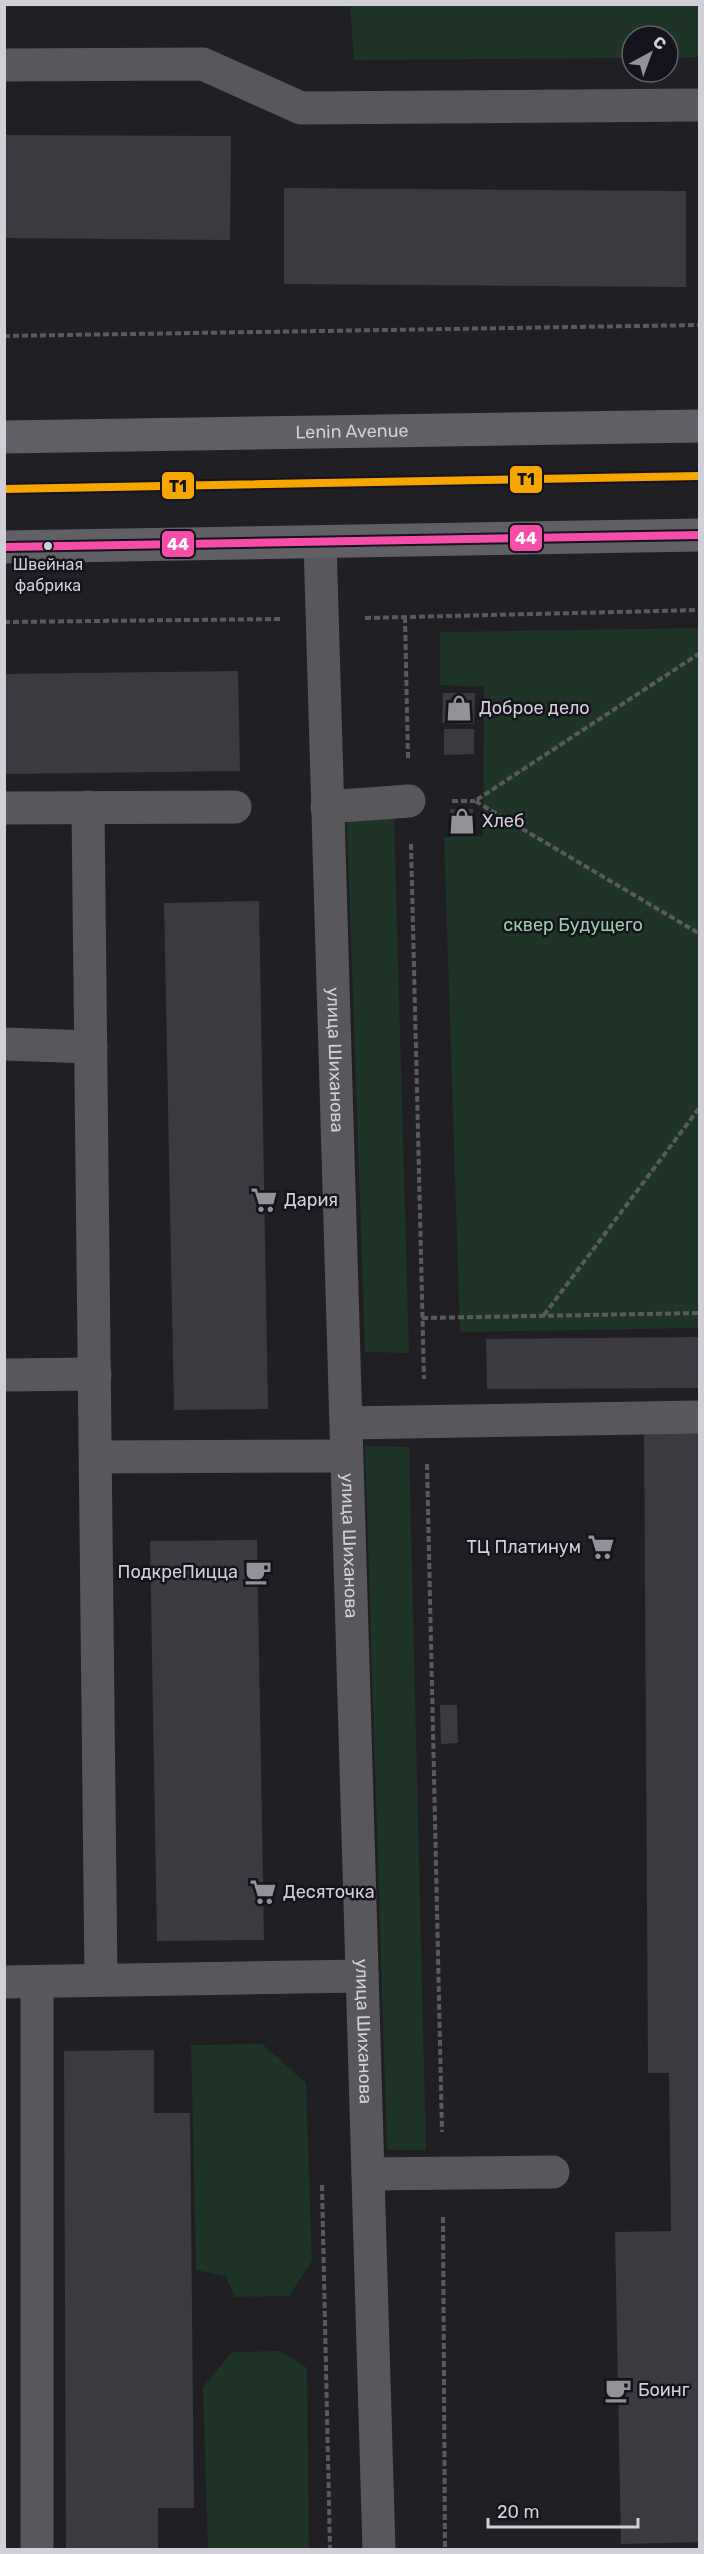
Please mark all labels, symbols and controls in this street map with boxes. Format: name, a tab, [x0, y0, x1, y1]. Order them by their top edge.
north arrow	[620, 24, 680, 84]
text: С	[649, 32, 670, 54]
street label: Lenin Avenue	[295, 420, 409, 443]
line badge: T1	[509, 465, 543, 494]
text: T1	[517, 470, 535, 489]
line badge: T1	[161, 471, 195, 500]
text: T1	[169, 477, 187, 496]
line badge: 44	[509, 524, 543, 552]
text: 44	[515, 529, 537, 548]
line badge: 44	[161, 530, 195, 558]
text: 44	[167, 535, 189, 554]
marker: Швейная фабрика	[42, 540, 54, 552]
place label: Швейная фабрика	[13, 555, 83, 595]
shop icon: Доброе дело	[444, 693, 474, 723]
place label: Доброе дело	[479, 697, 590, 719]
shop icon: Хлеб	[447, 806, 477, 836]
place label: Хлеб	[482, 810, 524, 832]
park label: сквер Будущего	[503, 914, 643, 936]
street label: улица Шиханова	[322, 987, 348, 1133]
supermarket icon: Дария	[249, 1185, 279, 1215]
place label: Дария	[284, 1189, 338, 1211]
street label: улица Шиханова	[336, 1473, 363, 1619]
supermarket icon: ТЦ Платинум	[586, 1532, 616, 1562]
place label: ТЦ Платинум	[466, 1536, 581, 1558]
cafe icon: ПодкреПицца	[243, 1557, 273, 1587]
place label: ПодкреПицца	[118, 1561, 238, 1583]
supermarket icon: Десяточка	[248, 1877, 278, 1907]
place label: Десяточка	[283, 1881, 375, 1903]
street label: улица Шиханова	[351, 1958, 377, 2104]
cafe icon: Боинг	[603, 2375, 633, 2405]
place label: Боинг	[638, 2379, 690, 2401]
scale bar	[488, 2491, 638, 2529]
text: 20 m	[497, 2501, 539, 2523]

